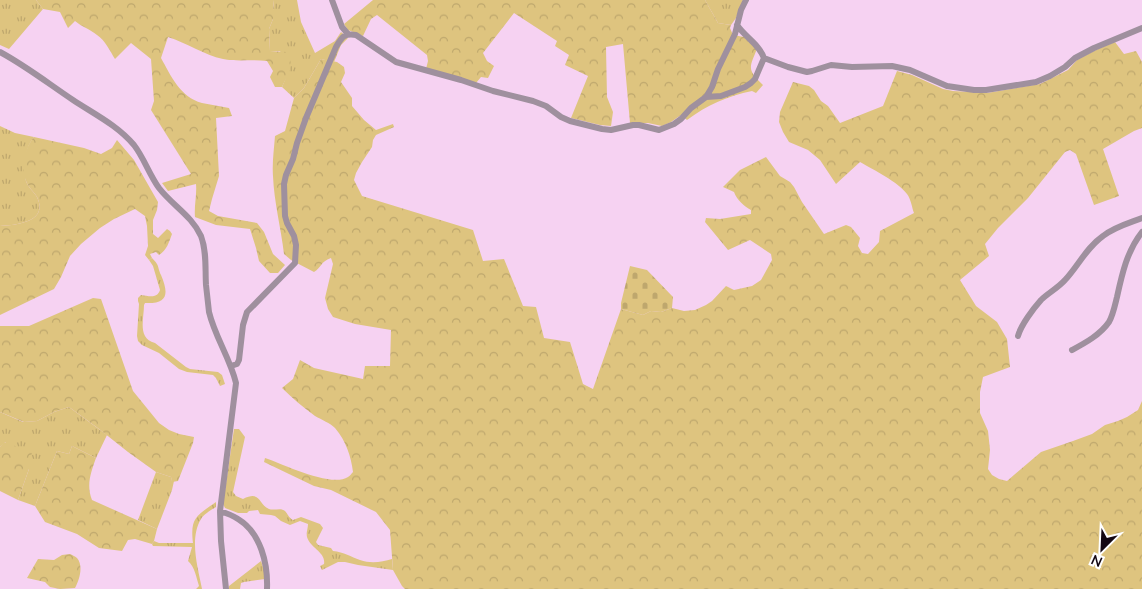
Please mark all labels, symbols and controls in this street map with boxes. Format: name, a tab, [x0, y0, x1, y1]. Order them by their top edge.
north arrow	[1077, 524, 1127, 574]
text: N	[1088, 550, 1106, 571]

